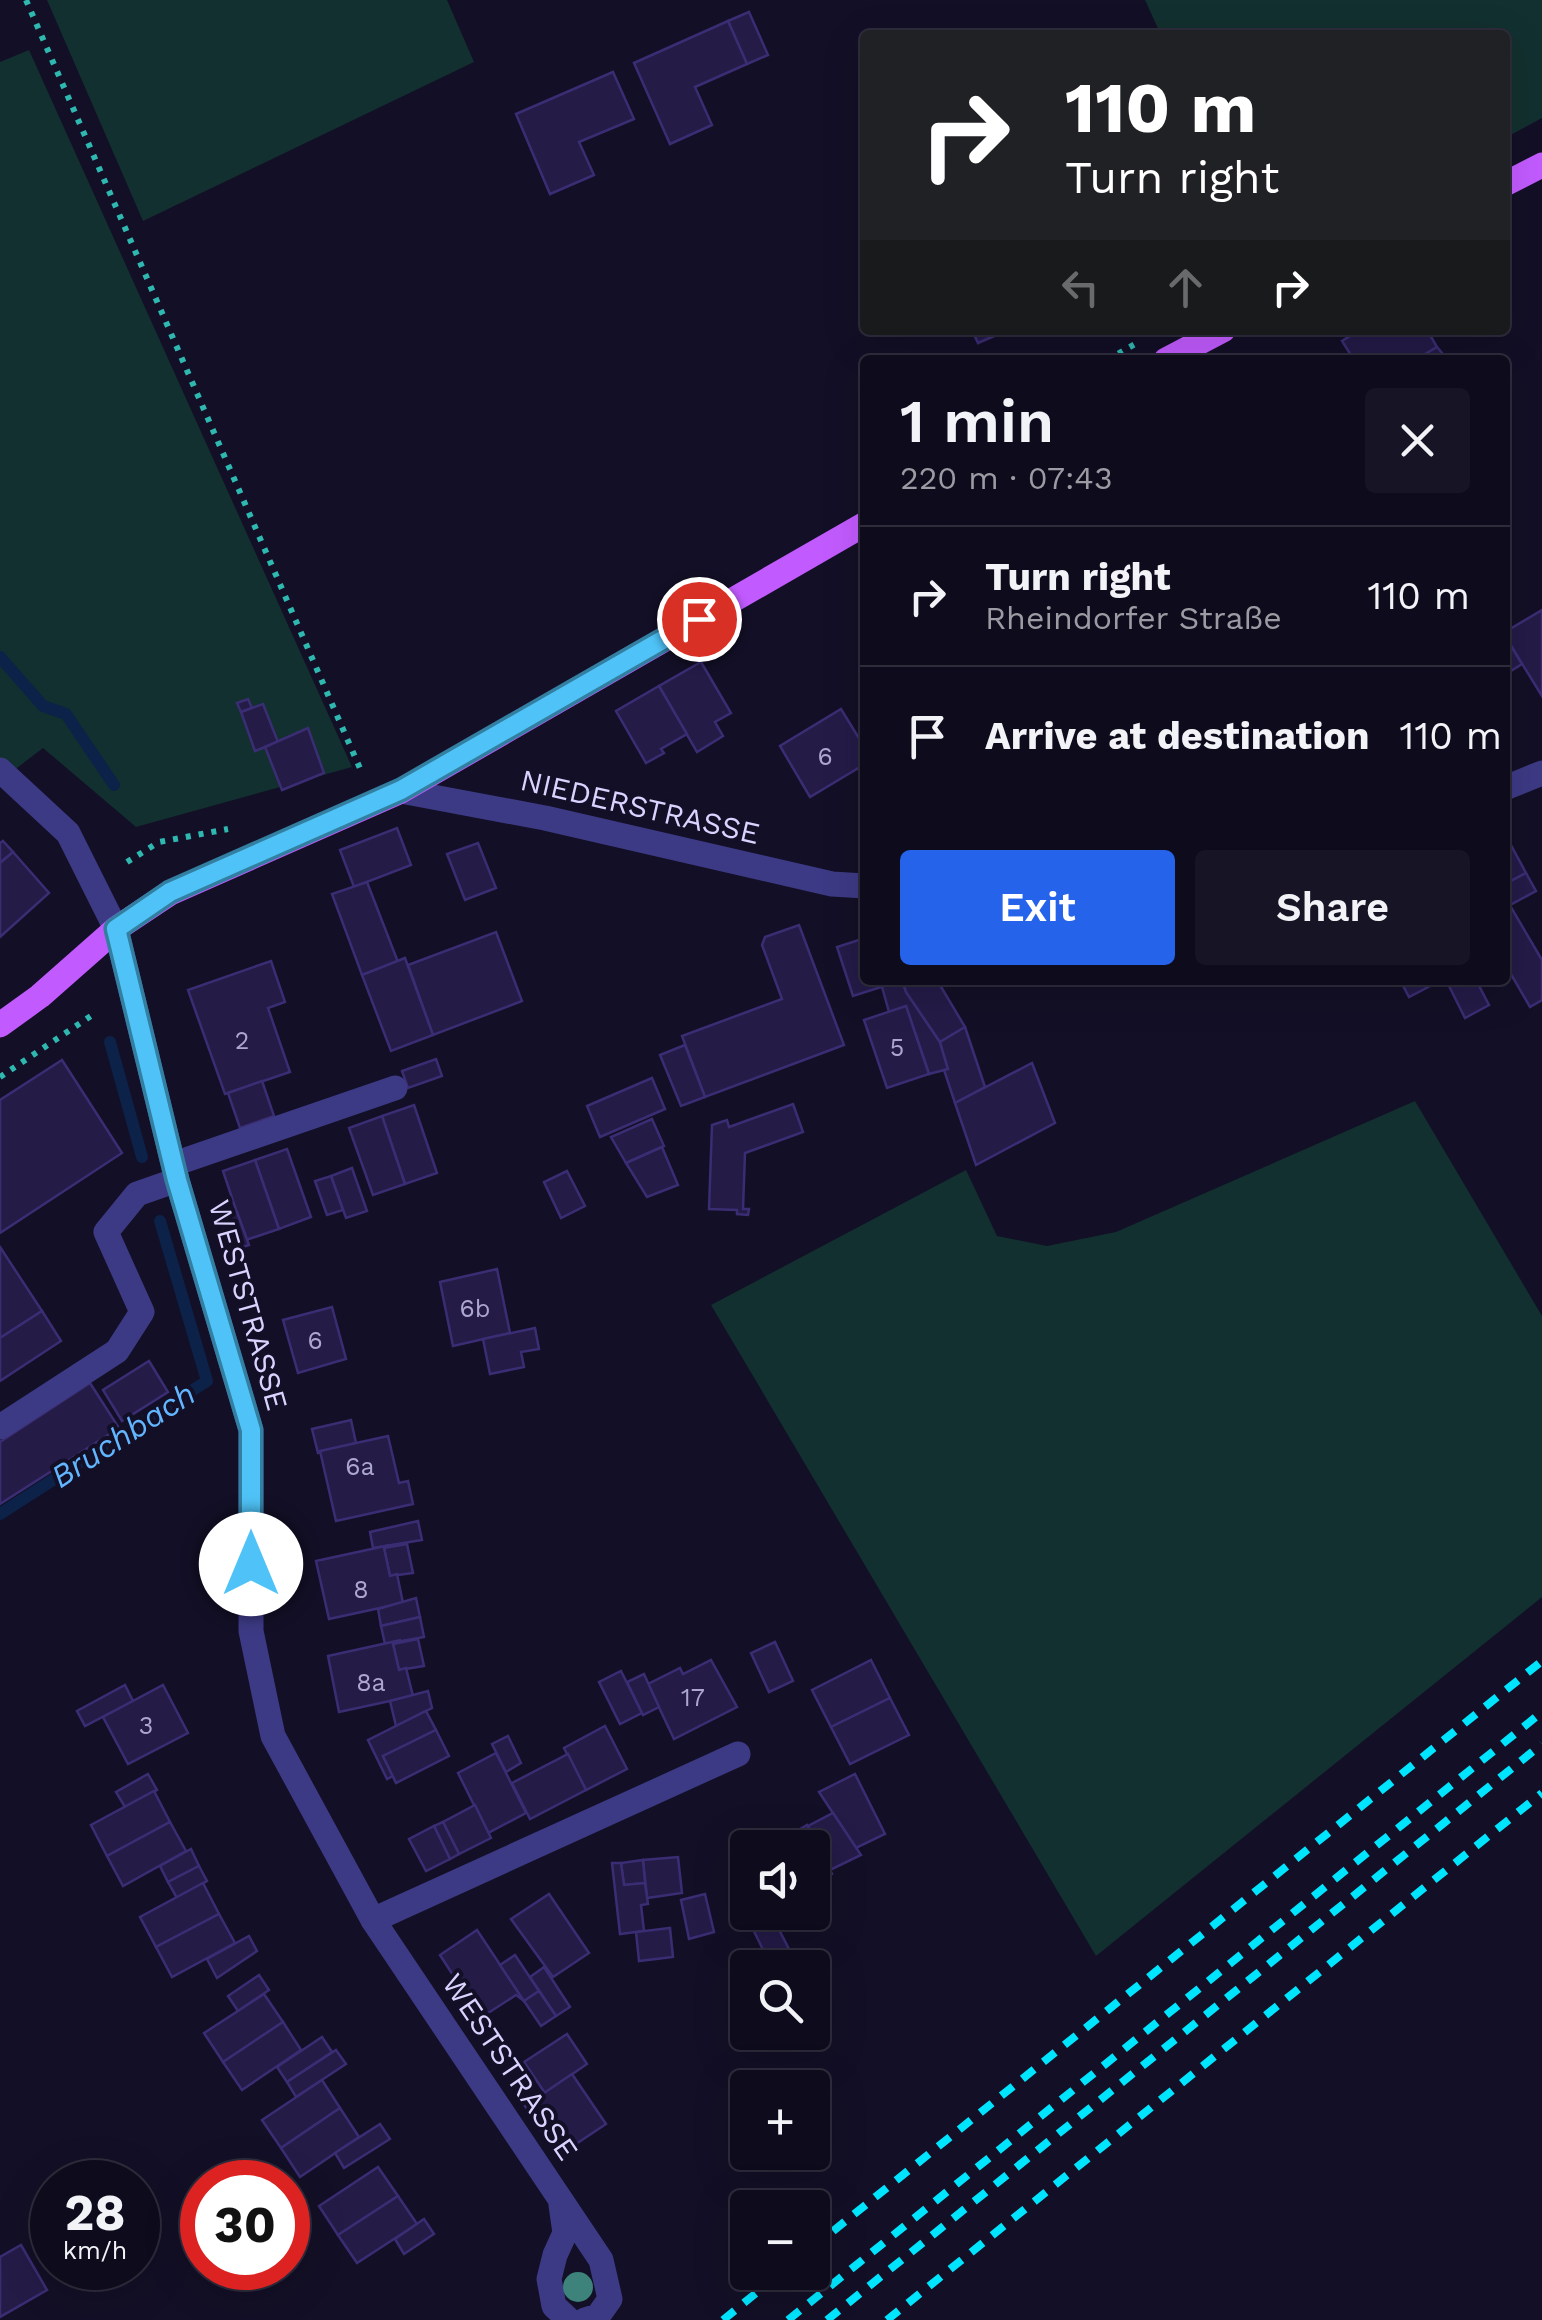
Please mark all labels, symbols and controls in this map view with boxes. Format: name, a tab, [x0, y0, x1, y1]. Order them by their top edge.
text: 110 m	[1065, 67, 1256, 149]
icon: right	[900, 70, 1030, 200]
text: Turn right	[1065, 151, 1279, 204]
icon: left	[1053, 260, 1108, 315]
icon: ahead	[1158, 260, 1213, 315]
icon: right	[1263, 260, 1318, 315]
text: 1 min	[900, 386, 1054, 457]
button: close	[1365, 388, 1470, 493]
text: 220 m · 07:43	[900, 459, 1113, 497]
text: Turn right	[985, 555, 1171, 599]
icon: right	[900, 569, 955, 624]
text: 110 m	[1368, 574, 1470, 618]
pin	[657, 577, 742, 662]
icon: arrive	[672, 592, 727, 647]
text: Rheindorfer Straße	[985, 599, 1282, 637]
icon: arrive	[900, 709, 955, 764]
text: Arrive at destination	[985, 714, 1370, 758]
text: 110 m	[1400, 714, 1502, 758]
house number: 6	[817, 742, 833, 771]
street label: NIEDERSTRASSE	[517, 762, 763, 851]
button: Exit	[900, 850, 1175, 965]
button: Share	[1195, 850, 1470, 965]
house number: 2	[235, 1026, 249, 1055]
house number: 5	[890, 1033, 904, 1062]
street label: WESTSTRASSE	[202, 1196, 295, 1414]
house number: 6b	[460, 1294, 490, 1323]
house number: 6	[307, 1326, 323, 1355]
water label: Bruchbach	[44, 1374, 202, 1496]
house number: 6a	[345, 1452, 375, 1481]
position arrow	[199, 1512, 303, 1616]
house number: 8	[353, 1575, 369, 1604]
house number: 8a	[356, 1668, 386, 1697]
house number: 17	[681, 1683, 705, 1712]
house number: 3	[139, 1711, 153, 1740]
map controls	[730, 1830, 830, 2290]
button: sound	[730, 1830, 830, 1930]
button: search	[730, 1950, 830, 2050]
street label: WESTSTRASSE	[435, 1967, 586, 2166]
button: +	[730, 2070, 830, 2170]
speed limit sign: 30	[180, 2160, 310, 2290]
text: 28	[64, 2183, 126, 2242]
button: −	[730, 2190, 830, 2290]
text: km/h	[63, 2236, 127, 2265]

